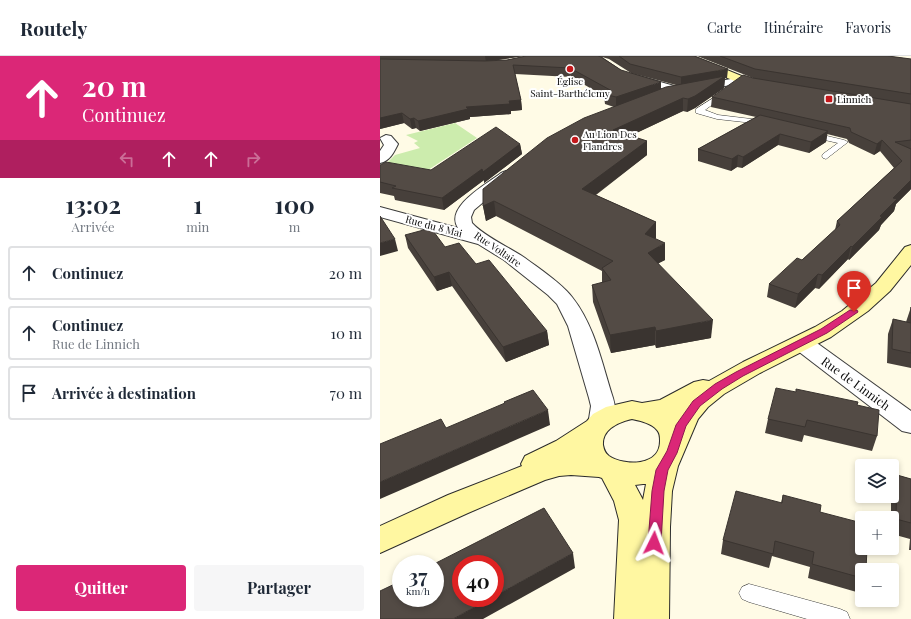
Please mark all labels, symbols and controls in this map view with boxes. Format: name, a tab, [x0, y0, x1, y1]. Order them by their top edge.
text: Routely	[20, 15, 87, 41]
text: Carte	[707, 18, 742, 37]
text: Itinéraire	[764, 18, 823, 37]
text: Favoris	[845, 18, 891, 37]
marker: Église Saint-Barthélemy	[565, 64, 575, 74]
text: 20 m	[82, 67, 147, 104]
icon: ahead	[16, 72, 68, 124]
place label: Église Saint-Barthélemy	[530, 74, 610, 100]
place label: Linnich	[837, 92, 872, 106]
marker: Linnich	[824, 94, 834, 104]
text: Continuez	[82, 103, 166, 127]
place label: Au Lion Des Flandres	[582, 127, 637, 153]
marker: Au Lion Des Flandres	[570, 135, 580, 145]
icon: left	[116, 148, 138, 170]
icon: ahead	[158, 148, 180, 170]
icon: ahead	[200, 148, 222, 170]
icon: right	[242, 148, 264, 170]
text: 13:02	[65, 188, 121, 220]
text: 1	[193, 188, 202, 220]
text: 100	[275, 188, 315, 220]
street label: Rue du 8 Mai	[404, 212, 464, 240]
text: Arrivée	[72, 218, 115, 235]
text: min	[186, 218, 209, 235]
text: m	[289, 218, 300, 235]
street label: Rue Voltaire	[472, 228, 524, 270]
icon: ahead	[18, 262, 40, 284]
text: Continuez	[52, 263, 123, 283]
text: 20 m	[329, 263, 362, 283]
pin	[837, 271, 871, 312]
icon: arrive	[843, 277, 865, 299]
text: Continuez	[52, 315, 123, 335]
icon: ahead	[18, 322, 40, 344]
text: 10 m	[330, 323, 362, 343]
text: Rue de Linnich	[52, 335, 140, 352]
street label: Rue de Linnich	[818, 353, 894, 413]
icon: arrive	[18, 382, 40, 404]
text: Arrivée à destination	[52, 383, 196, 403]
text: 70 m	[330, 383, 362, 403]
map controls	[855, 459, 899, 607]
button: layers	[855, 459, 899, 503]
button: +	[855, 511, 899, 555]
position arrow	[633, 522, 675, 564]
speed limit sign: 40	[452, 555, 504, 607]
text: 37	[409, 562, 427, 589]
button: −	[855, 563, 899, 607]
button: Quitter	[16, 565, 186, 611]
button: Partager	[194, 565, 364, 611]
text: km/h	[406, 584, 430, 598]

